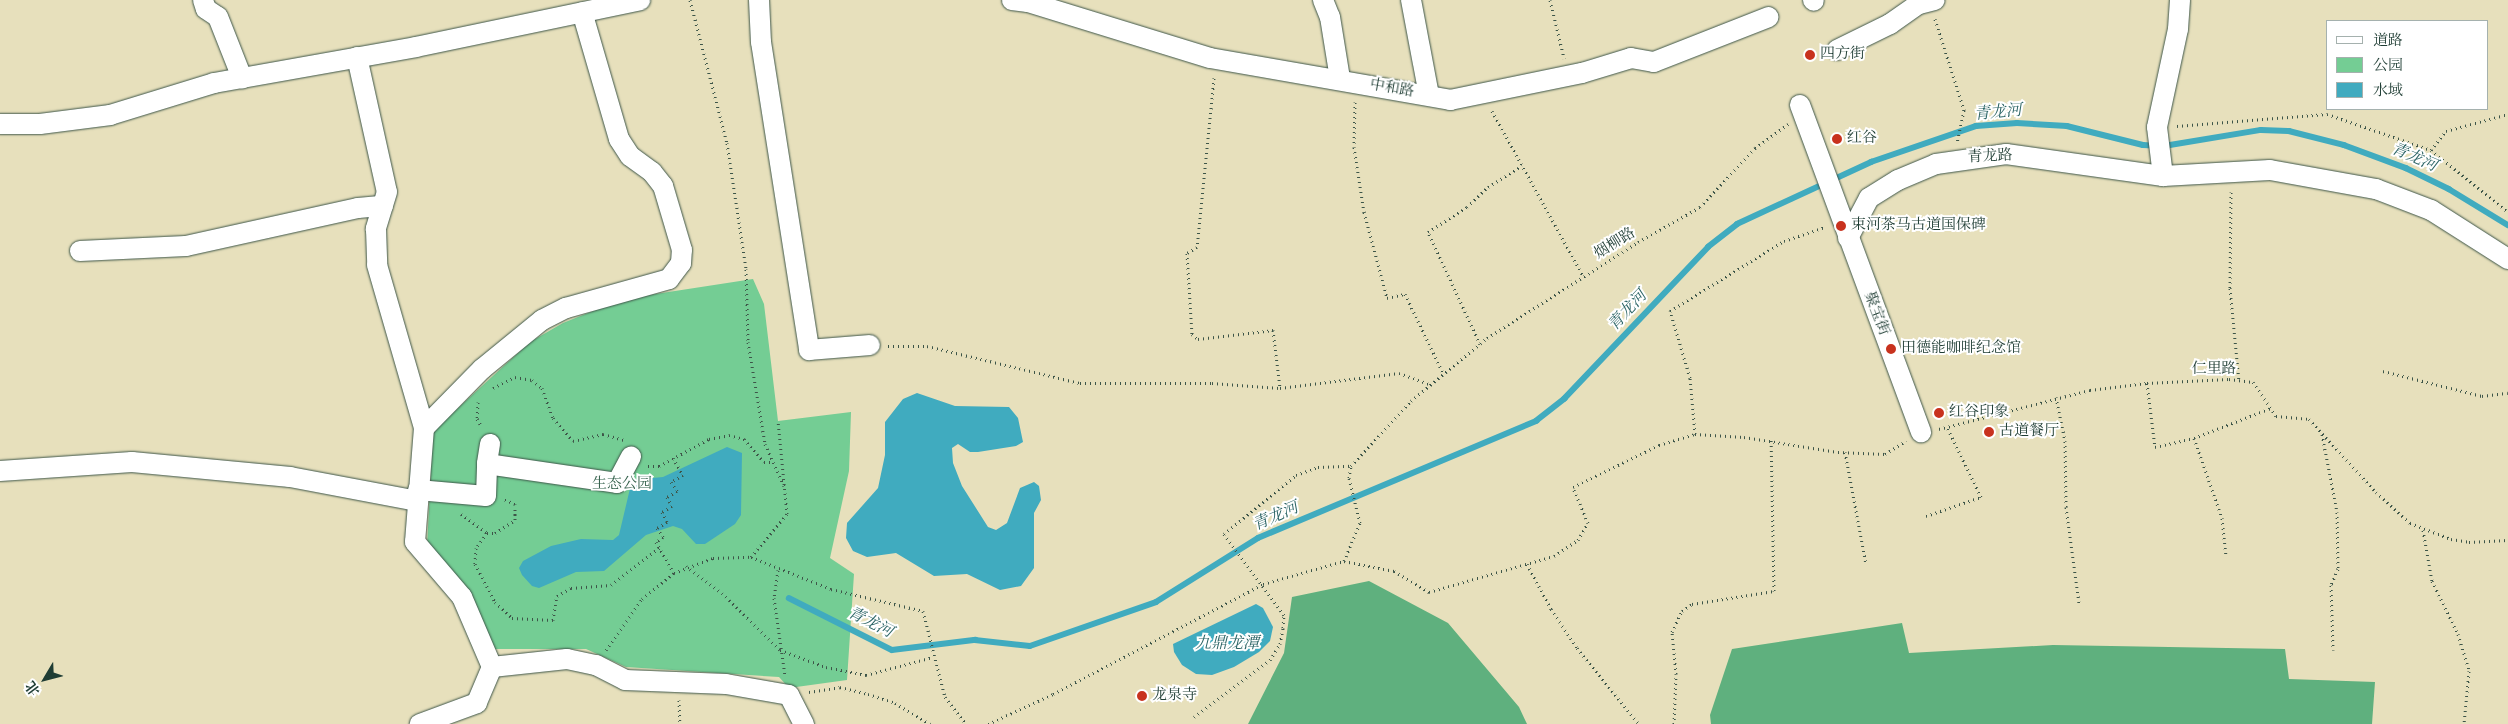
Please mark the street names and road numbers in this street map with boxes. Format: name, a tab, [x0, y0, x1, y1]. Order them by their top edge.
street label: 中和路	[1368, 76, 1416, 102]
street label: 青龙路	[1967, 147, 2013, 167]
street label: 烟柳路	[1591, 224, 1639, 264]
street label: 聚宝街	[1860, 290, 1892, 338]
street label: 仁里路	[2192, 361, 2236, 379]

